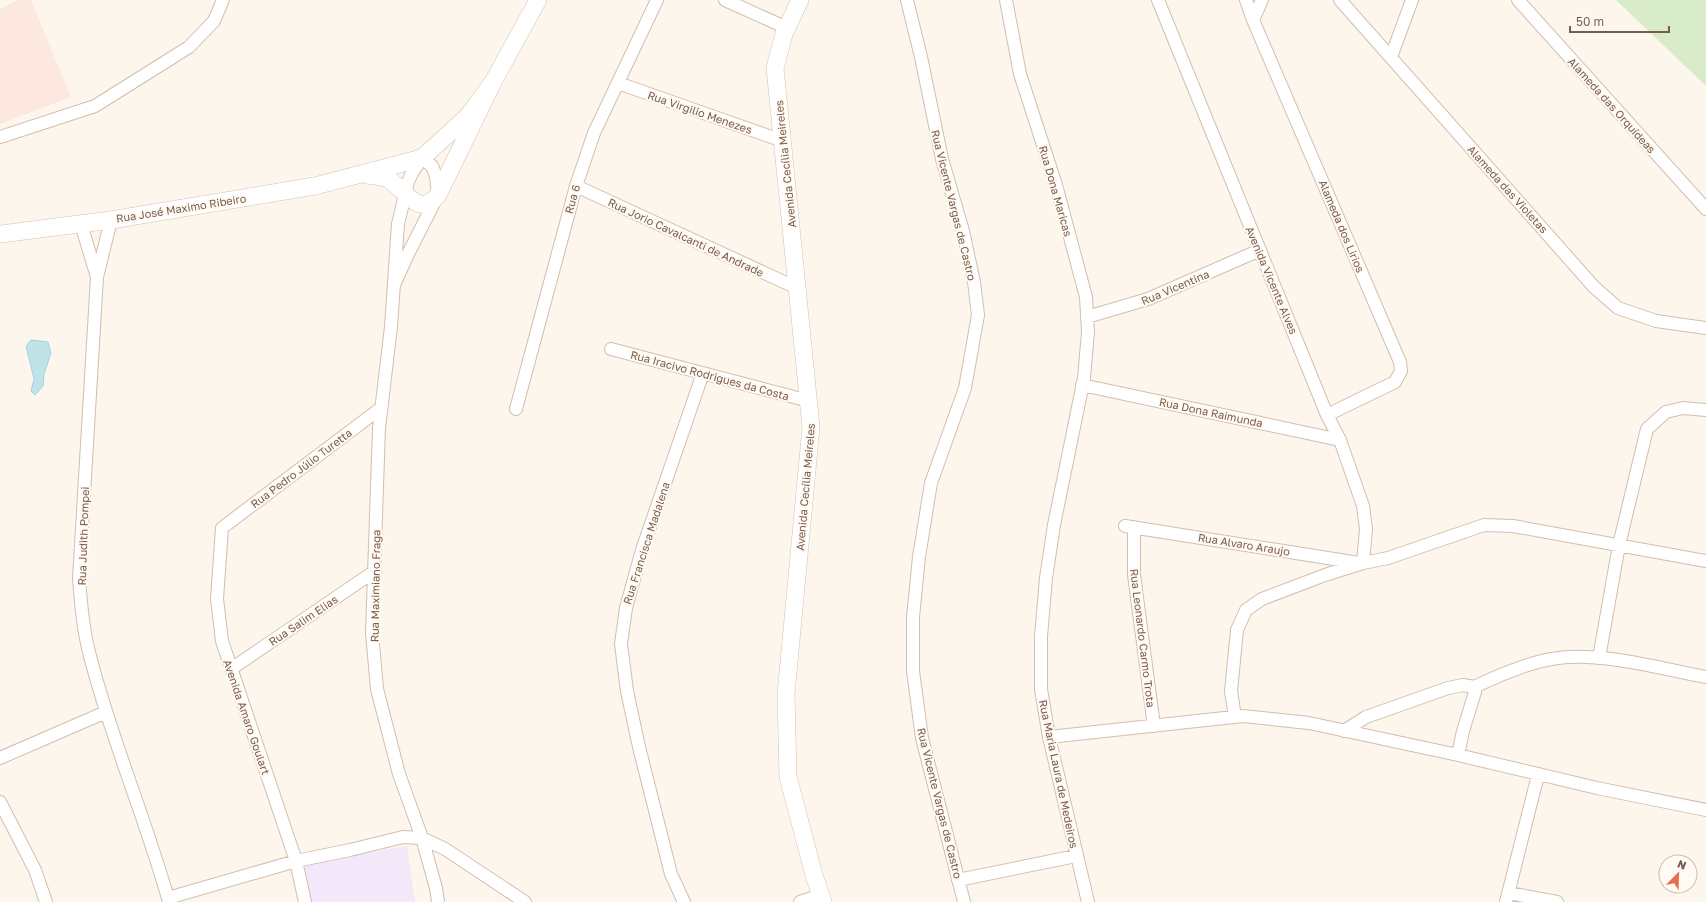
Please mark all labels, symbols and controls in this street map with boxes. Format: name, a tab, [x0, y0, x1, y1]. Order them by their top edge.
scale bar	[1570, 8, 1669, 34]
text: 50 m	[1576, 14, 1604, 29]
street label: Alameda das Orquídeas	[1566, 55, 1658, 156]
street label: Rua Virgilio Menezes	[646, 88, 754, 136]
street label: Avenida Cecília Meireles	[772, 100, 798, 228]
street label: Rua Vicente Vargas de Castro	[929, 128, 979, 282]
street label: Alameda das Violetas	[1465, 142, 1551, 236]
street label: Rua Dona Maricas	[1037, 144, 1075, 238]
street label: Alameda dos Lirios	[1317, 178, 1367, 275]
street label: Rua 6	[562, 183, 582, 215]
street label: Rua José Maximo Ribeiro	[115, 191, 247, 225]
street label: Rua Jorio Cavalcanti de Andrade	[606, 195, 766, 279]
street label: Avenida Vicente Alves	[1243, 224, 1301, 336]
street label: Rua Vicentina	[1139, 267, 1211, 307]
street label: Rua Iracivo Rodrigues da Costa	[629, 348, 791, 402]
street label: Rua Dona Raimunda	[1158, 395, 1264, 429]
street label: Avenida Cecília Meireles	[793, 423, 817, 551]
street label: Rua Pedro Júlio Turetta	[248, 426, 354, 510]
street label: Rua Francisca Madalena	[620, 480, 672, 606]
street label: Rua Judith Pompei	[75, 486, 91, 586]
street label: Rua Maximiano Fraga	[368, 530, 382, 642]
street label: Rua Alvaro Araujo	[1197, 530, 1291, 558]
street label: Rua Leonardo Carmo Trota	[1128, 568, 1158, 708]
street label: Rua Salim Elias	[266, 592, 340, 648]
street label: Avenida Amaro Goulart	[221, 658, 273, 776]
street label: Rua Maria Laura de Medeiros	[1037, 699, 1081, 850]
street label: Rua Vicente Vargas de Castro	[915, 726, 965, 880]
north arrow	[1658, 854, 1698, 894]
text: N	[1676, 857, 1688, 872]

